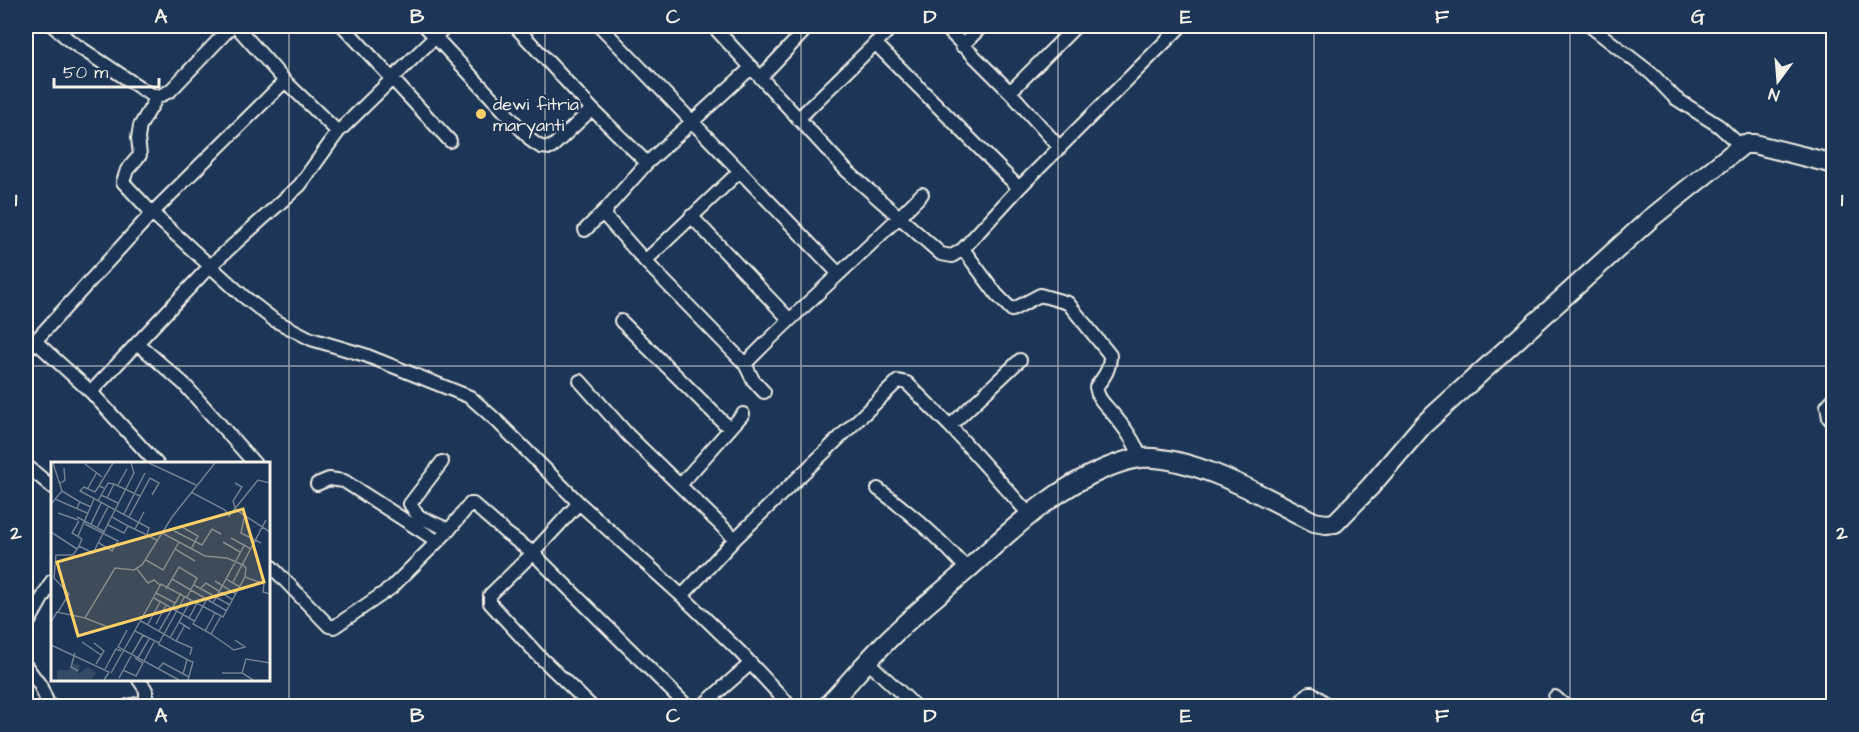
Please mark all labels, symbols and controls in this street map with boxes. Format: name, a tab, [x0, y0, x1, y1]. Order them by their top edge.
text: A	[155, 3, 168, 31]
text: B	[410, 3, 425, 31]
text: C	[666, 3, 681, 31]
text: D	[924, 3, 937, 31]
text: E	[1180, 3, 1192, 31]
text: F	[1435, 3, 1450, 31]
text: G	[1691, 3, 1705, 31]
scale bar	[54, 51, 159, 89]
north arrow	[1748, 51, 1808, 111]
text: 50 m	[63, 60, 108, 85]
text: N	[1766, 83, 1782, 106]
place label: dewi fitria maryanti	[493, 92, 579, 139]
marker: dewi fitria maryanti	[474, 107, 488, 121]
text: 1	[15, 186, 18, 214]
text: 1	[1841, 186, 1844, 214]
inset map	[51, 462, 270, 681]
text: 2	[9, 519, 22, 547]
text: 2	[1835, 519, 1848, 547]
text: A	[155, 702, 168, 730]
text: B	[410, 702, 425, 730]
text: C	[666, 702, 681, 730]
text: D	[924, 702, 937, 730]
text: E	[1180, 702, 1192, 730]
text: F	[1435, 702, 1450, 730]
text: G	[1691, 702, 1705, 730]

